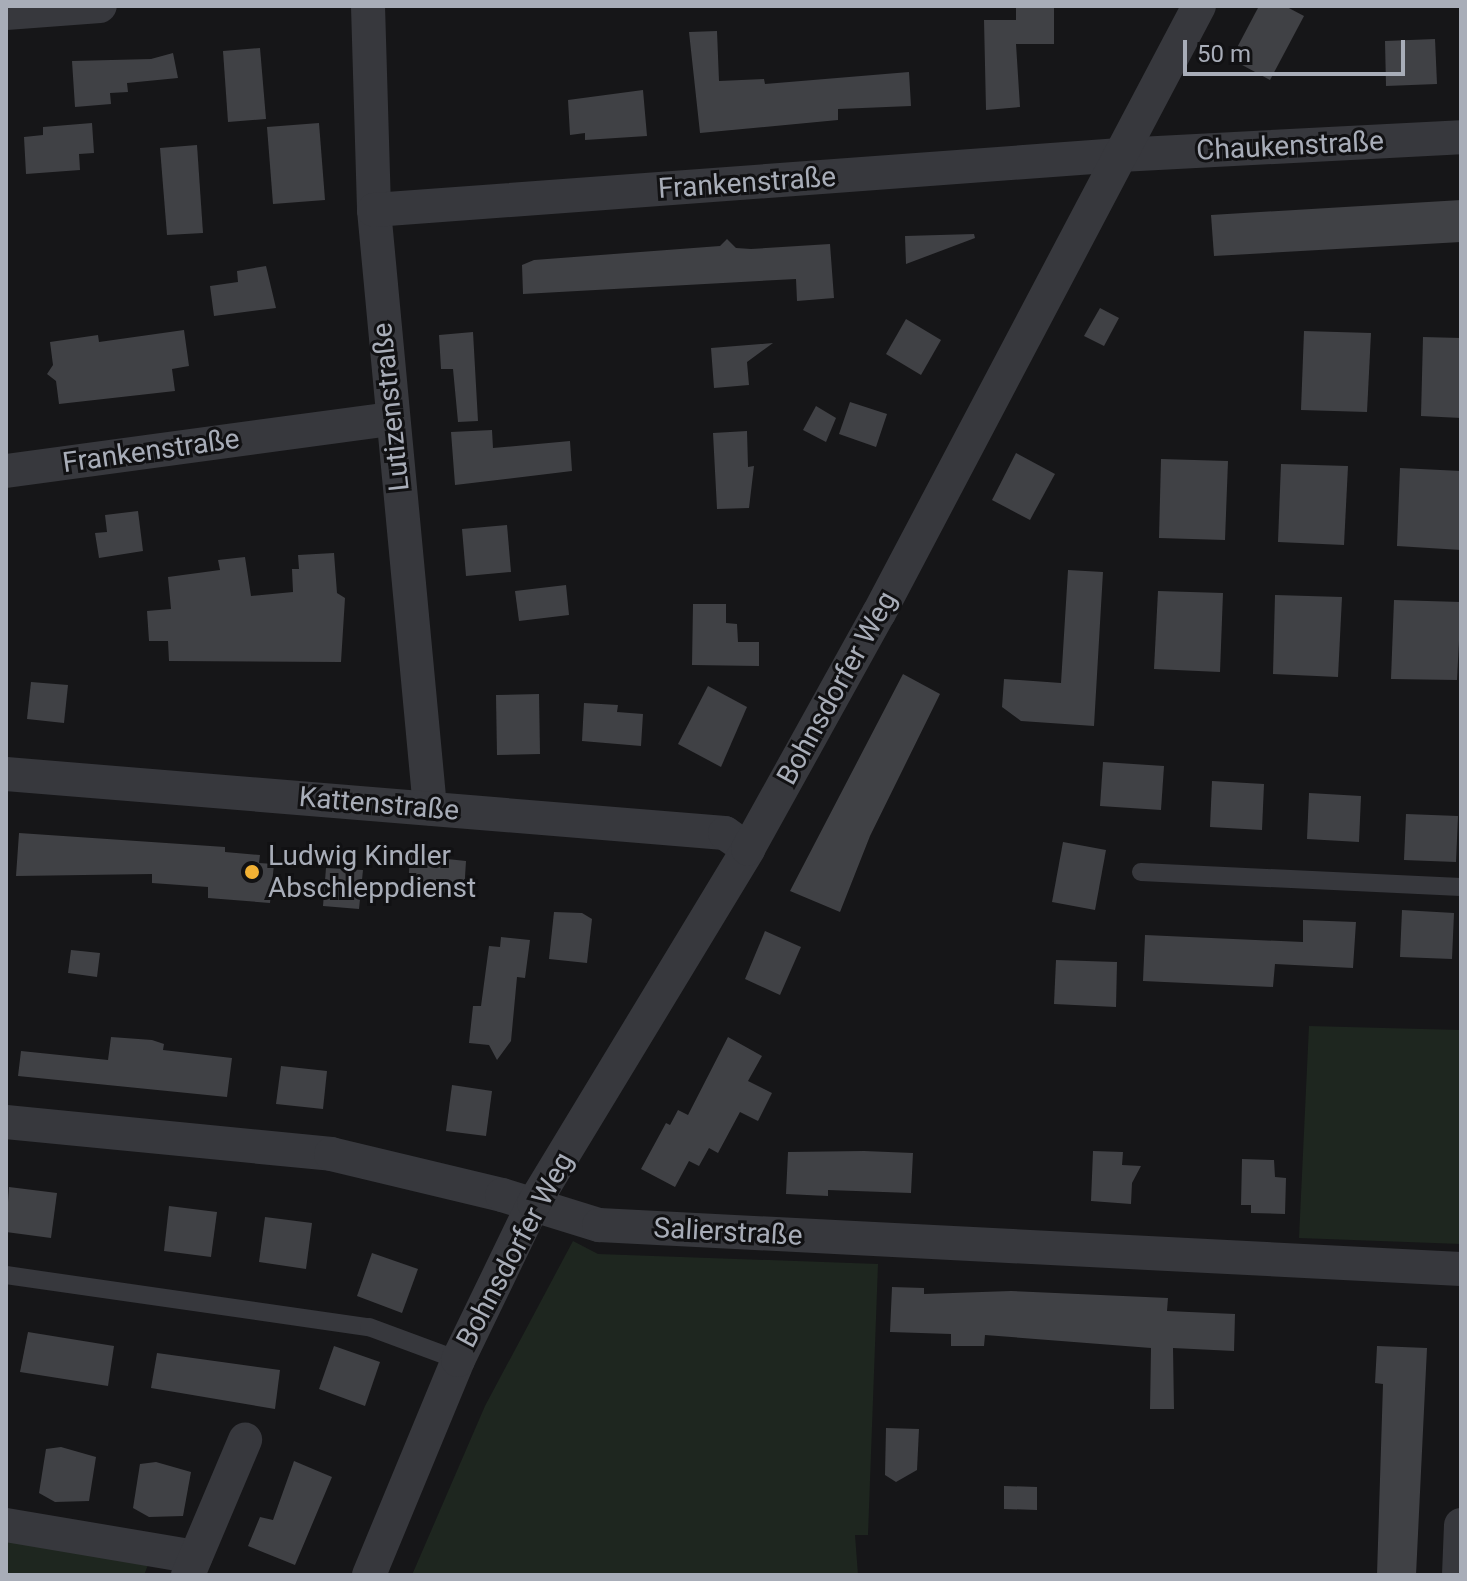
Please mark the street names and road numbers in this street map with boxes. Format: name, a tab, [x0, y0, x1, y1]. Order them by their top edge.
street label: Chaukenstraße	[1195, 124, 1385, 168]
street label: Frankenstraße	[657, 160, 837, 206]
street label: Lutizenstraße	[365, 321, 417, 493]
street label: Frankenstraße	[60, 422, 242, 480]
street label: Bohnsdorfer Weg	[770, 585, 904, 791]
street label: Kattenstraße	[297, 780, 461, 828]
street label: Bohnsdorfer Weg	[449, 1147, 581, 1353]
street label: Salierstraße	[653, 1211, 803, 1253]

